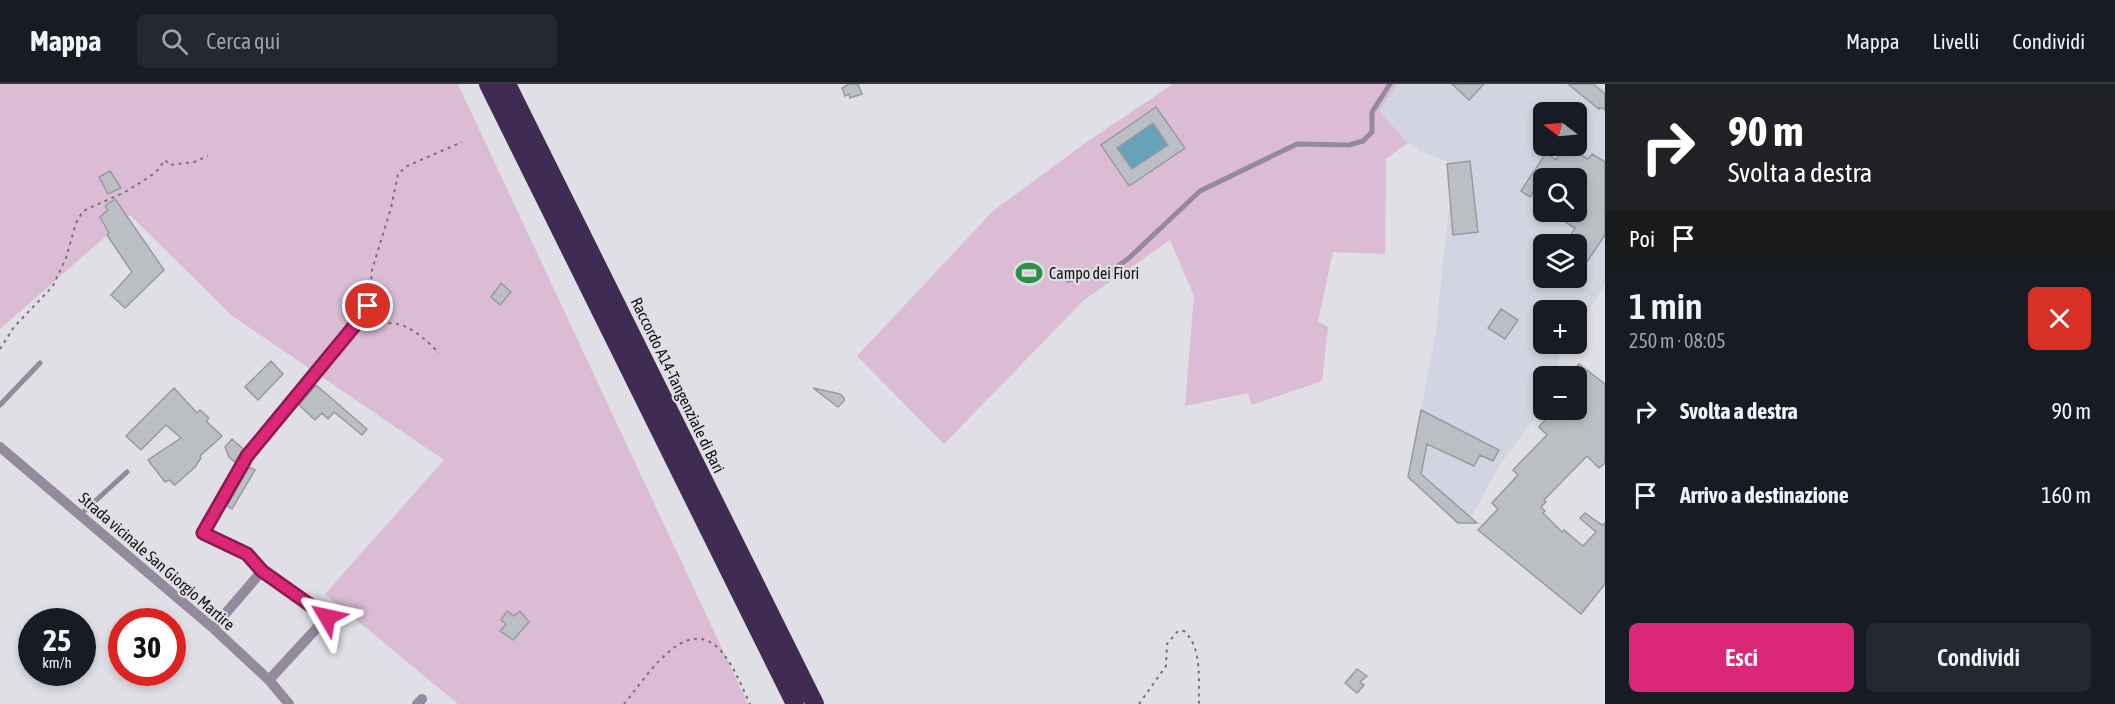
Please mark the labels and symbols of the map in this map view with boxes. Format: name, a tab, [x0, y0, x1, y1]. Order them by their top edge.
north arrow	[1533, 102, 1587, 156]
sports icon: Campo dei Fiori	[1014, 258, 1044, 288]
place label: Campo dei Fiori	[1049, 264, 1139, 283]
pin	[342, 280, 393, 331]
street label: Raccordo A14-Tangenziale di Bari	[627, 294, 728, 476]
street label: Strada vicinale San Giorgio Martire	[75, 489, 238, 634]
position arrow	[295, 585, 359, 649]
speed limit sign: 30	[108, 608, 186, 686]

